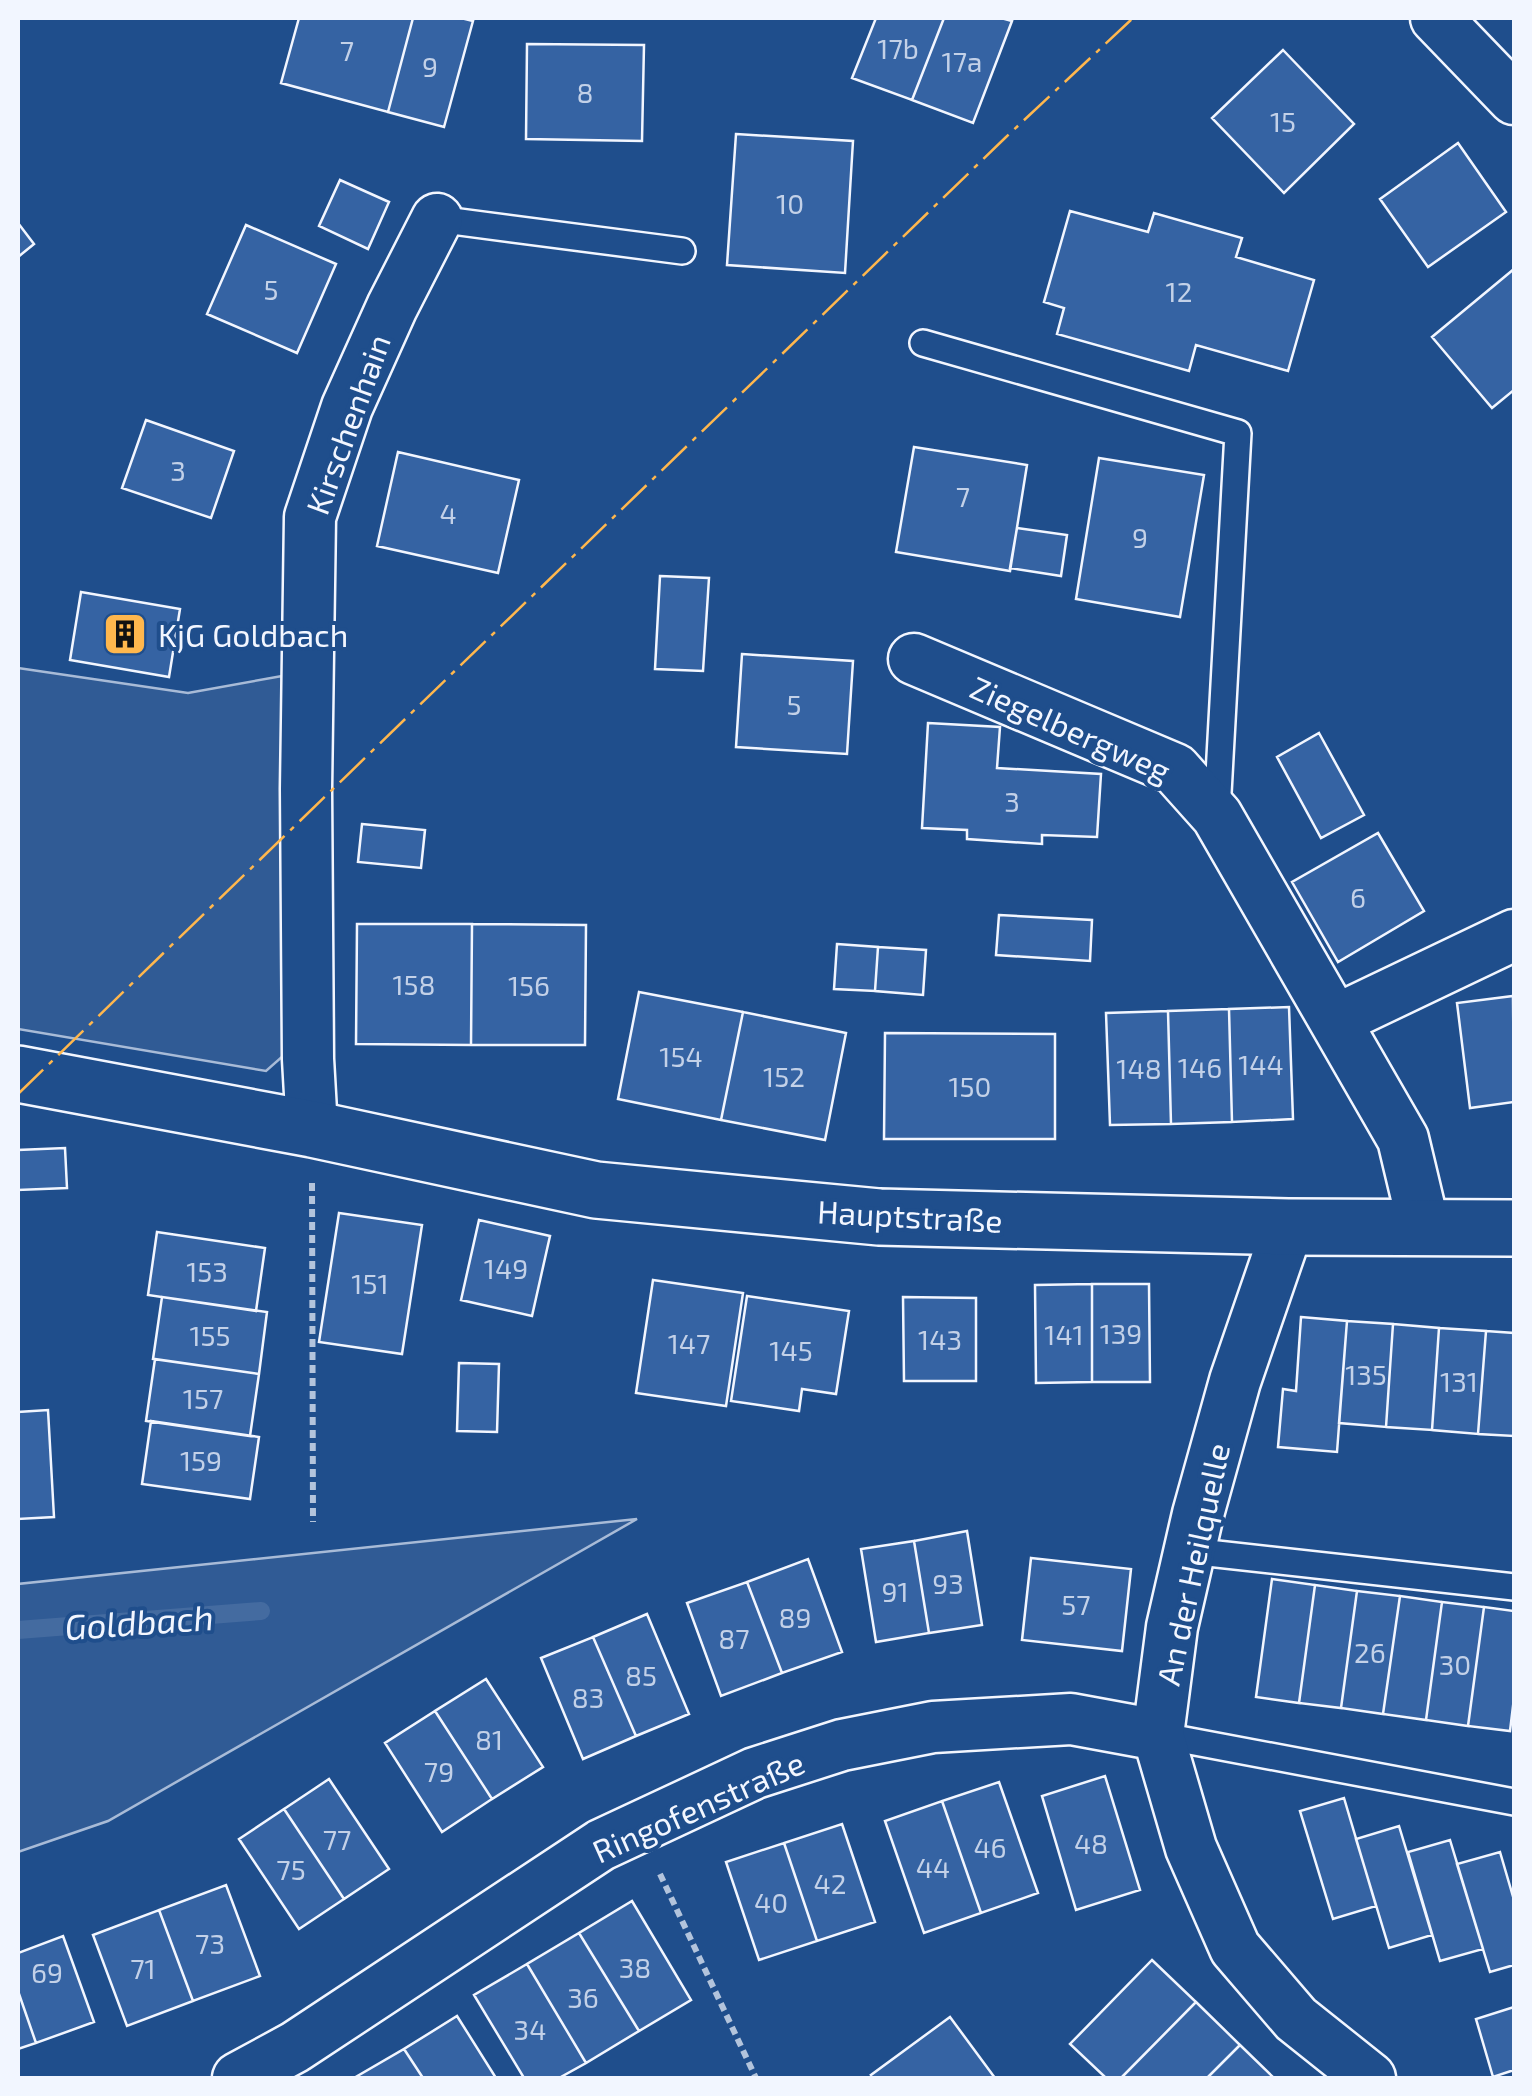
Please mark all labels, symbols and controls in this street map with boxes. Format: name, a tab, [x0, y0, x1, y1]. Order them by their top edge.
house number: 17b	[877, 31, 919, 65]
house number: 7	[340, 33, 354, 67]
house number: 17a	[942, 44, 982, 78]
house number: 9	[422, 49, 438, 83]
house number: 8	[577, 75, 594, 109]
house number: 15	[1270, 104, 1296, 138]
house number: 10	[776, 186, 804, 220]
house number: 5	[263, 272, 279, 306]
house number: 12	[1166, 274, 1192, 308]
street label: Kirschenhain	[297, 329, 397, 519]
house number: 3	[170, 453, 186, 487]
house number: 7	[956, 479, 970, 513]
house number: 4	[439, 496, 457, 530]
house number: 9	[1132, 520, 1148, 554]
building icon: KjG Goldbach	[102, 611, 148, 657]
place label: KjG Goldbach	[158, 615, 348, 654]
street label: Ziegelbergweg	[965, 667, 1177, 789]
house number: 5	[786, 687, 802, 721]
house number: 3	[1004, 784, 1020, 818]
house number: 6	[1350, 880, 1366, 914]
house number: 158	[392, 967, 436, 1001]
house number: 156	[508, 968, 550, 1002]
house number: 154	[659, 1039, 703, 1073]
house number: 144	[1238, 1047, 1284, 1081]
house number: 146	[1178, 1050, 1222, 1084]
house number: 148	[1116, 1051, 1162, 1085]
house number: 152	[763, 1059, 805, 1093]
house number: 150	[948, 1069, 992, 1103]
street label: Hauptstraße	[816, 1191, 1004, 1239]
house number: 149	[484, 1251, 528, 1285]
house number: 153	[186, 1254, 228, 1288]
house number: 151	[351, 1266, 389, 1300]
house number: 139	[1100, 1316, 1142, 1350]
house number: 141	[1044, 1317, 1084, 1351]
house number: 155	[189, 1318, 231, 1352]
house number: 143	[918, 1322, 962, 1356]
house number: 147	[668, 1326, 710, 1360]
house number: 145	[769, 1333, 813, 1367]
house number: 135	[1345, 1357, 1387, 1391]
house number: 131	[1440, 1364, 1478, 1398]
house number: 157	[183, 1381, 223, 1415]
street label: An der Heilquelle	[1148, 1440, 1236, 1688]
house number: 159	[180, 1443, 222, 1477]
house number: 93	[932, 1566, 964, 1600]
house number: 91	[881, 1574, 909, 1608]
house number: 57	[1061, 1587, 1091, 1621]
water label: Goldbach	[63, 1595, 215, 1647]
house number: 89	[778, 1600, 812, 1634]
house number: 87	[718, 1621, 750, 1655]
house number: 26	[1354, 1635, 1386, 1669]
house number: 30	[1439, 1647, 1471, 1681]
house number: 85	[625, 1658, 657, 1692]
house number: 83	[572, 1680, 604, 1714]
house number: 81	[475, 1722, 503, 1756]
street label: Ringofenstraße	[586, 1742, 810, 1870]
house number: 79	[424, 1754, 454, 1788]
house number: 77	[323, 1822, 351, 1856]
house number: 48	[1074, 1826, 1108, 1860]
house number: 46	[973, 1830, 1007, 1864]
house number: 44	[916, 1850, 950, 1884]
house number: 75	[276, 1852, 306, 1886]
house number: 42	[814, 1866, 846, 1900]
house number: 40	[754, 1885, 788, 1919]
house number: 73	[195, 1926, 225, 1960]
house number: 38	[619, 1950, 651, 1984]
house number: 71	[130, 1951, 156, 1985]
house number: 69	[31, 1955, 63, 1989]
house number: 36	[567, 1980, 599, 2014]
house number: 34	[514, 2012, 546, 2046]

